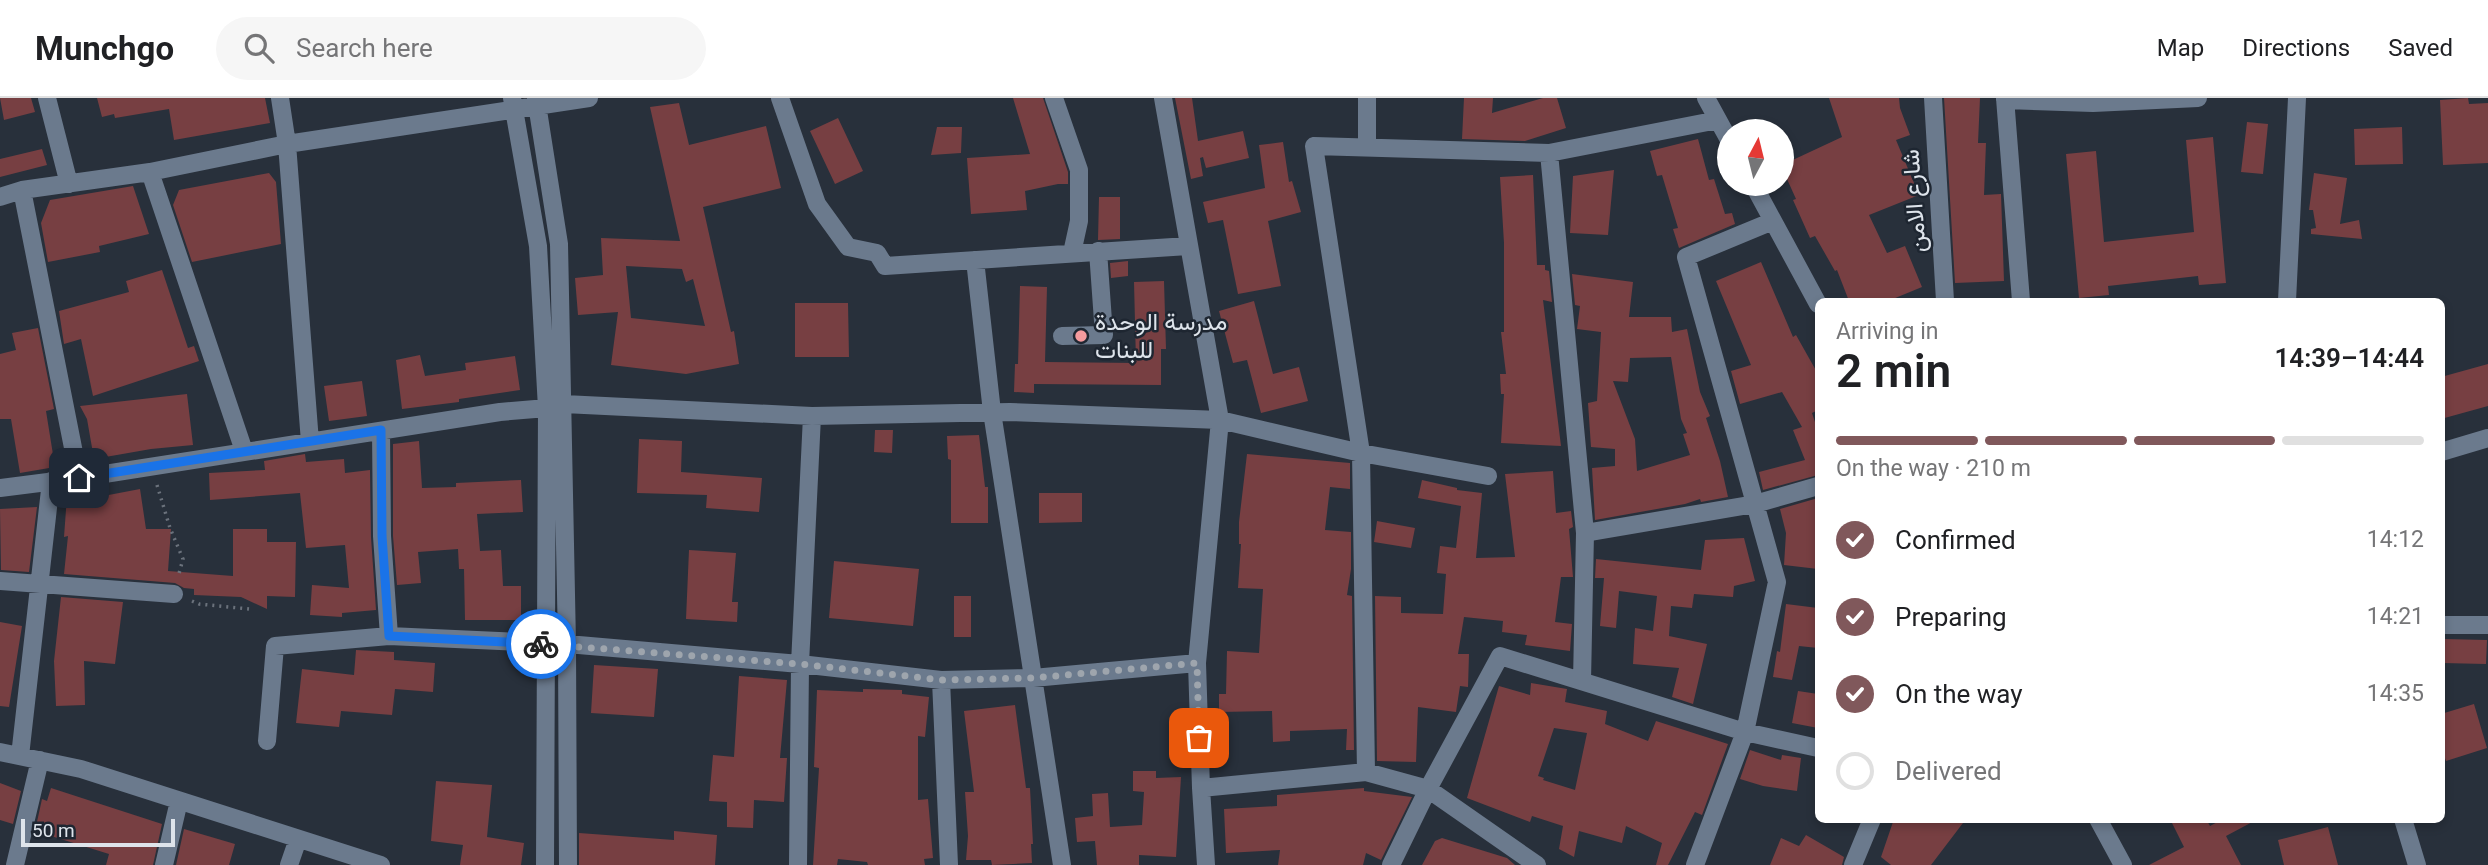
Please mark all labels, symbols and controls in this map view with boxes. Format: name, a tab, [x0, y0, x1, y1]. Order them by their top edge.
search box	[216, 17, 706, 80]
text: Munchgo	[35, 29, 174, 68]
icon: search	[240, 29, 278, 67]
text: Search here	[296, 33, 433, 63]
text: Map	[2157, 34, 2204, 62]
text: Directions	[2242, 34, 2350, 62]
text: Saved	[2388, 34, 2453, 62]
north arrow	[1717, 119, 1794, 196]
map controls	[1717, 119, 1794, 196]
street label: شارع الامن	[1896, 148, 1934, 254]
place label: مدرسة الوحدة للبنات	[1095, 308, 1227, 364]
text: Arriving in	[1836, 318, 1939, 345]
marker: مدرسة الوحدة للبنات	[1073, 328, 1089, 344]
text: 14:39–14:44	[2274, 343, 2424, 373]
text: 2 min	[1836, 344, 1951, 398]
pin	[49, 448, 109, 508]
text: On the way · 210 m	[1836, 455, 2031, 482]
icon: home	[60, 459, 98, 497]
icon: check	[1836, 521, 1874, 559]
text: Confirmed	[1895, 525, 2016, 555]
text: 14:12	[2367, 526, 2424, 553]
icon: check	[1836, 598, 1874, 636]
text: Preparing	[1895, 602, 2007, 632]
text: 14:21	[2367, 603, 2424, 630]
courier	[506, 609, 576, 679]
icon: bike	[522, 625, 560, 663]
icon: check	[1836, 675, 1874, 713]
text: On the way	[1895, 679, 2023, 709]
text: 14:35	[2367, 680, 2424, 707]
pin	[1169, 708, 1229, 768]
icon: bag	[1180, 719, 1218, 757]
text: Delivered	[1895, 756, 2002, 786]
scale bar	[21, 816, 175, 848]
text: 50 m	[32, 819, 75, 842]

